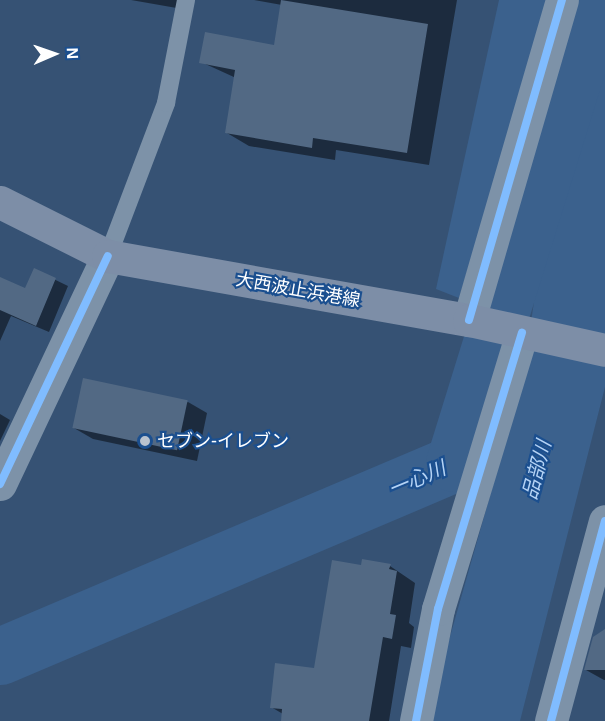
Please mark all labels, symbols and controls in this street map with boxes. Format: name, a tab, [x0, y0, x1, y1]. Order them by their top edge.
north arrow	[24, 24, 84, 84]
text: N	[64, 47, 81, 59]
street label: 大西波止浜港線	[234, 268, 362, 312]
place label: セブン-イレブン	[157, 430, 289, 452]
marker: セブン-イレブン	[138, 434, 152, 448]
water label: 品部川	[518, 438, 556, 502]
water label: 一心川	[385, 456, 449, 502]

